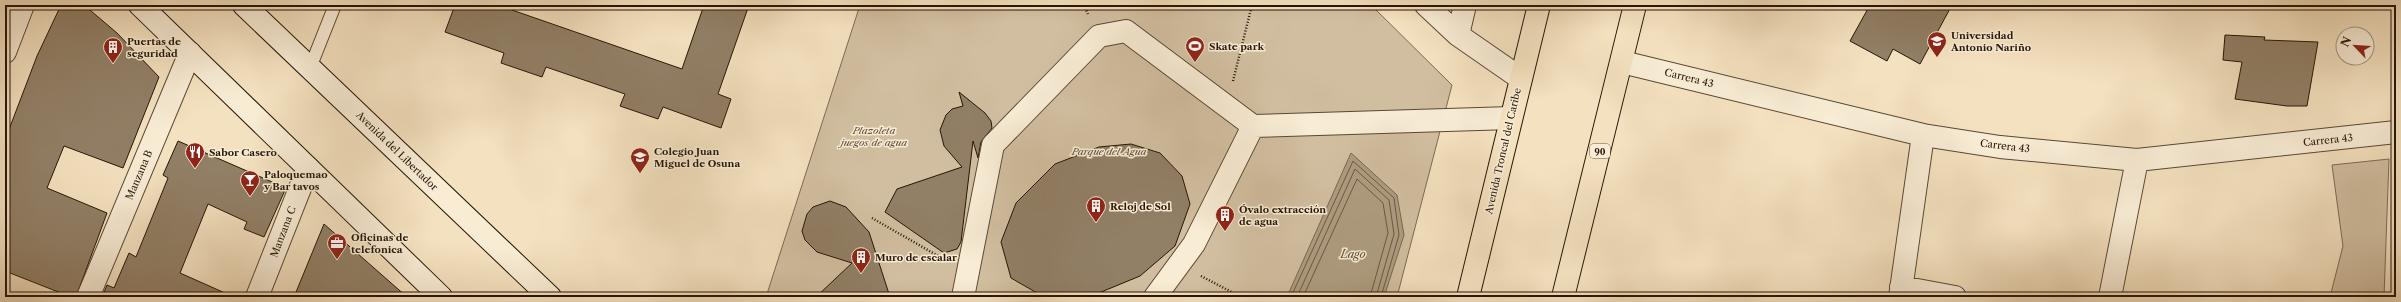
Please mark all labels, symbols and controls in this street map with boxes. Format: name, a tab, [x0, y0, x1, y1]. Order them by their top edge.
north arrow	[2335, 26, 2375, 66]
place label: Universidad Antonio Nariño	[1950, 29, 2031, 54]
school or university icon: Universidad Antonio Nariño	[1926, 30, 1948, 58]
text: N	[2338, 34, 2354, 49]
place label: Puertas de seguridad	[127, 35, 181, 60]
sports icon: Skate park	[1184, 35, 1206, 63]
building icon: Puertas de seguridad	[102, 36, 124, 64]
place label: Skate park	[1209, 40, 1265, 53]
street label: Carrera 43	[1663, 66, 1715, 90]
street label: Avenida Troncal del Caribe	[1482, 86, 1524, 216]
street label: Avenida del Libertador	[353, 108, 441, 194]
park label: Plazoleta juegos de agua	[838, 124, 907, 149]
street label: Carrera 43	[2302, 131, 2354, 149]
street label: Carrera 43	[1979, 136, 2031, 156]
restaurant icon: Sabor Casero	[184, 141, 206, 169]
road number: 90	[1590, 144, 1610, 158]
place label: Colegio Juan Miguel de Osuna	[654, 145, 740, 170]
park label: Parque del Agua	[1071, 145, 1146, 158]
place label: Sabor Casero	[209, 146, 277, 159]
school or university icon: Colegio Juan Miguel de Osuna	[629, 146, 651, 174]
street label: Manzana B	[123, 148, 155, 202]
place label: Paloquemao y Bar tavos	[263, 168, 328, 193]
bar icon: Paloquemao y Bar tavos	[239, 169, 261, 197]
building icon: Reloj de Sol	[1085, 195, 1107, 223]
place label: Reloj de Sol	[1110, 200, 1171, 213]
place label: Óvalo extracción de agua	[1239, 203, 1326, 228]
street label: Manzana C	[267, 204, 299, 259]
building icon: Óvalo extracción de agua	[1214, 204, 1236, 232]
place label: Oficinas de telefonica	[351, 231, 409, 256]
office icon: Oficinas de telefonica	[326, 232, 348, 260]
building icon: Muro de escalar	[850, 246, 872, 274]
water label: Lago	[1339, 247, 1366, 261]
place label: Muro de escalar	[875, 251, 957, 264]

